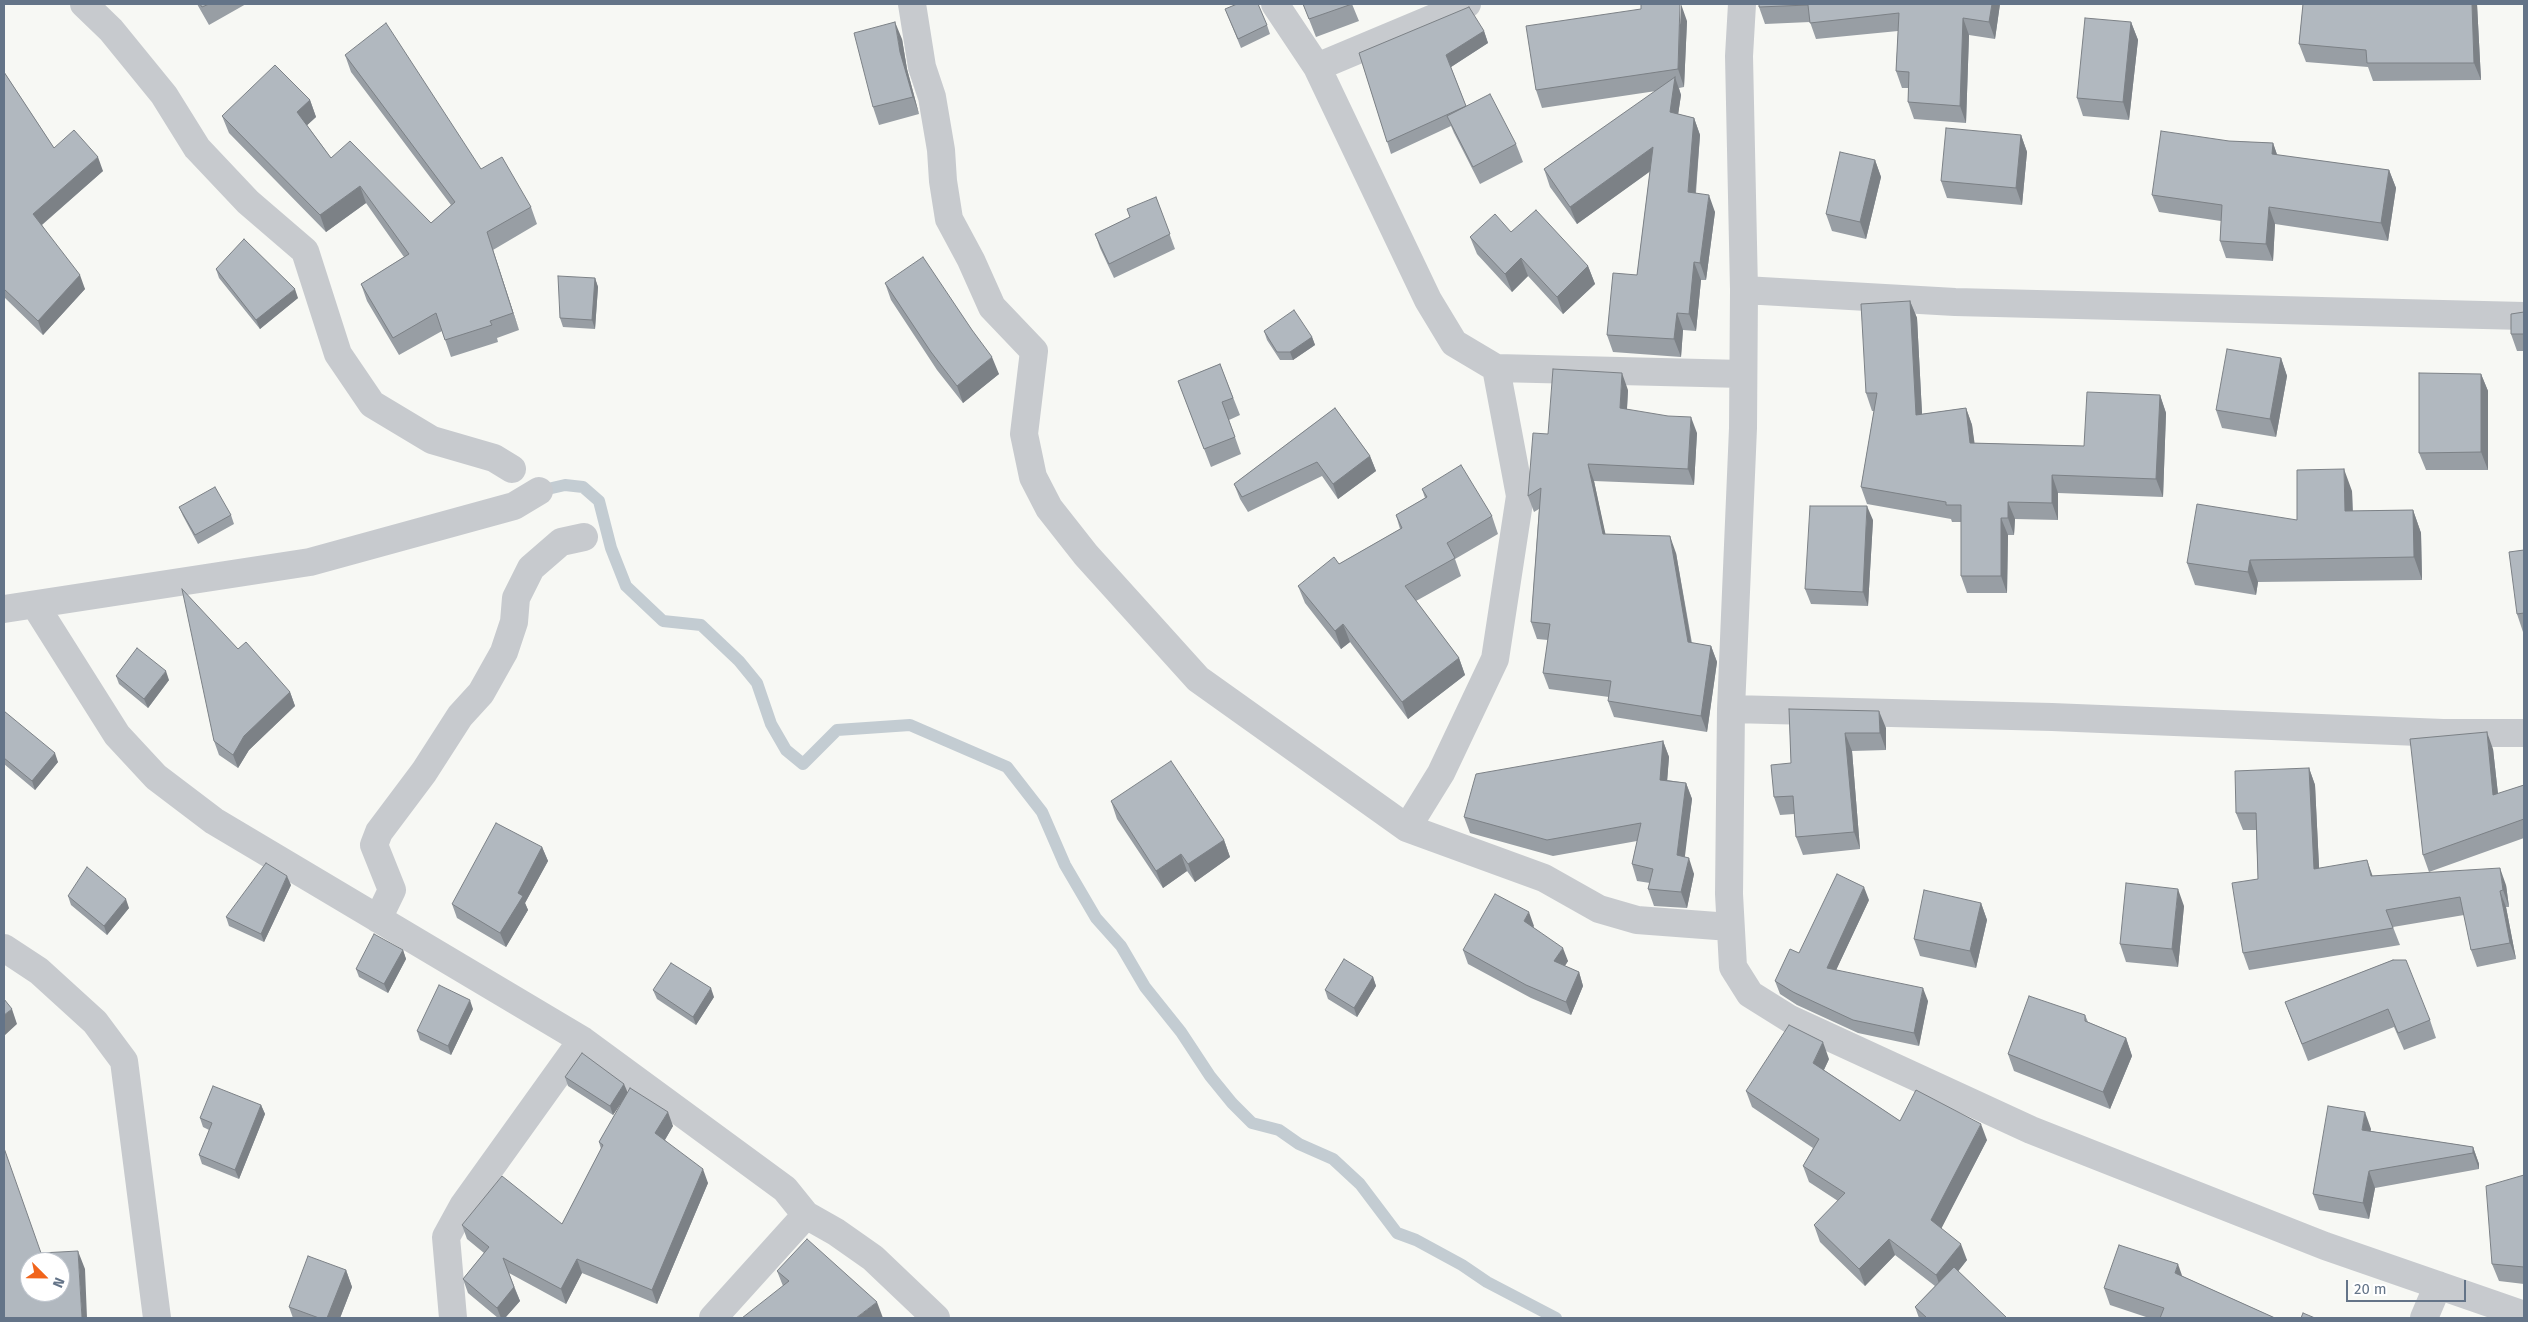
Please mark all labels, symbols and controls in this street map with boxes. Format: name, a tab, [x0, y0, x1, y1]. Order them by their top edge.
north arrow	[20, 1252, 70, 1302]
scale bar	[2348, 1270, 2468, 1302]
text: N	[49, 1275, 68, 1290]
text: 20 m	[2354, 1280, 2387, 1298]

